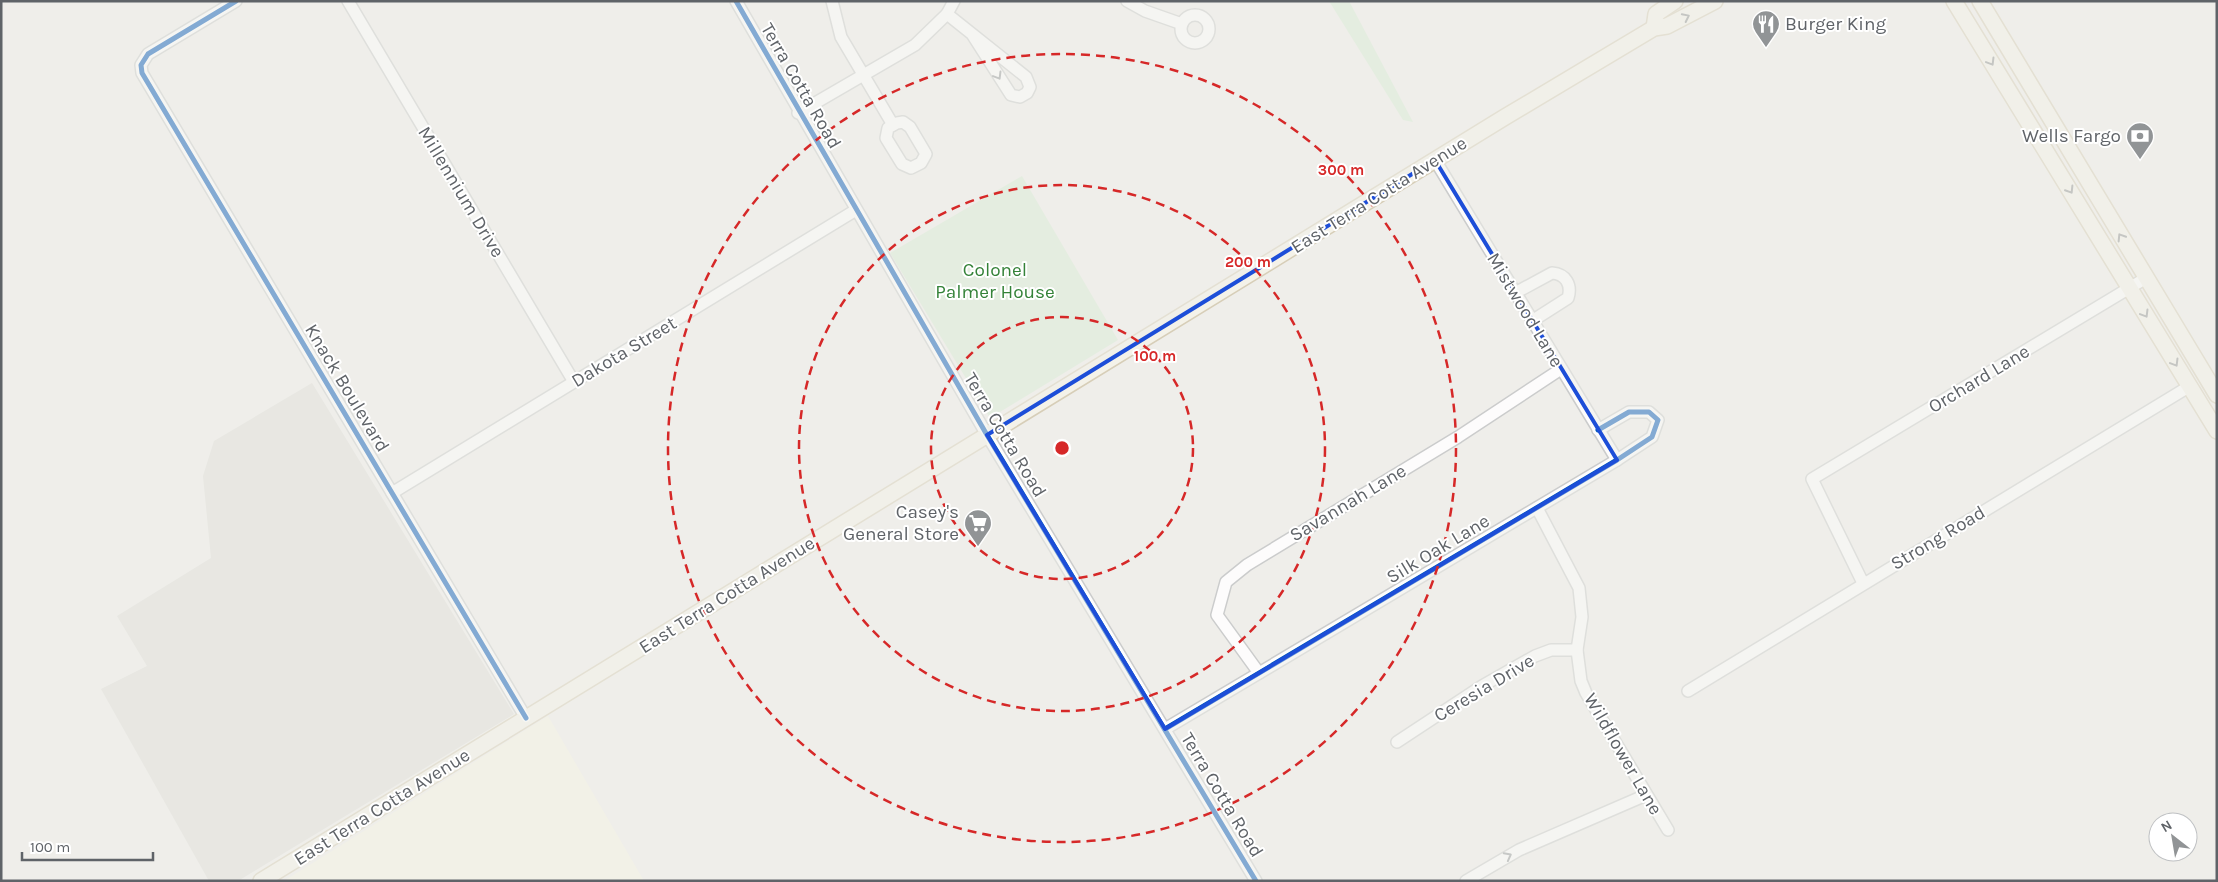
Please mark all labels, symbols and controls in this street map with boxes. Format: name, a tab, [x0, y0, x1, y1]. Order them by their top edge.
restaurant icon: Burger King	[1751, 9, 1781, 48]
one-way arrow	[1681, 13, 1690, 23]
place label: Burger King	[1785, 13, 1886, 35]
street label: Terra Cotta Road	[756, 19, 846, 153]
one-way arrow	[1984, 56, 1994, 65]
one-way arrow	[991, 70, 1001, 79]
bank icon: Wells Fargo	[2125, 121, 2155, 160]
street label: Millennium Drive	[413, 123, 509, 261]
place label: Wells Fargo	[2022, 125, 2121, 147]
street label: East Terra Cotta Avenue	[1287, 132, 1471, 258]
text: 300 m	[1318, 161, 1364, 179]
one-way arrow	[2064, 184, 2073, 193]
one-way arrow	[2117, 233, 2127, 242]
street label: Mistwood Lane	[1482, 249, 1568, 371]
text: 200 m	[1225, 253, 1271, 271]
park label: Colonel Palmer House	[935, 259, 1055, 303]
one-way arrow	[2139, 308, 2149, 317]
street label: Dakota Street	[568, 312, 680, 392]
street label: Knack Boulevard	[300, 320, 394, 456]
street label: Orchard Lane	[1924, 340, 2034, 418]
text: 100 m	[1134, 347, 1176, 365]
one-way arrow	[2169, 357, 2179, 366]
street label: Terra Cotta Road	[959, 369, 1051, 501]
centre of rings	[1053, 439, 1071, 457]
street label: Savannah Lane	[1286, 460, 1410, 546]
place label: Casey's General Store	[843, 501, 959, 545]
street label: Strong Road	[1887, 501, 1989, 575]
supermarket icon: Casey's General Store	[963, 508, 993, 547]
street label: Silk Oak Lane	[1383, 510, 1493, 588]
street label: East Terra Cotta Avenue	[635, 532, 819, 658]
street label: Ceresia Drive	[1430, 649, 1538, 727]
street label: Wildflower Lane	[1579, 689, 1667, 819]
street label: Terra Cotta Road	[1176, 729, 1268, 861]
street label: East Terra Cotta Avenue	[290, 744, 474, 870]
north arrow	[2148, 812, 2198, 862]
text: N	[2158, 816, 2175, 836]
scale bar	[22, 830, 154, 862]
text: 100 m	[30, 838, 70, 856]
one-way arrow	[1503, 852, 1512, 862]

